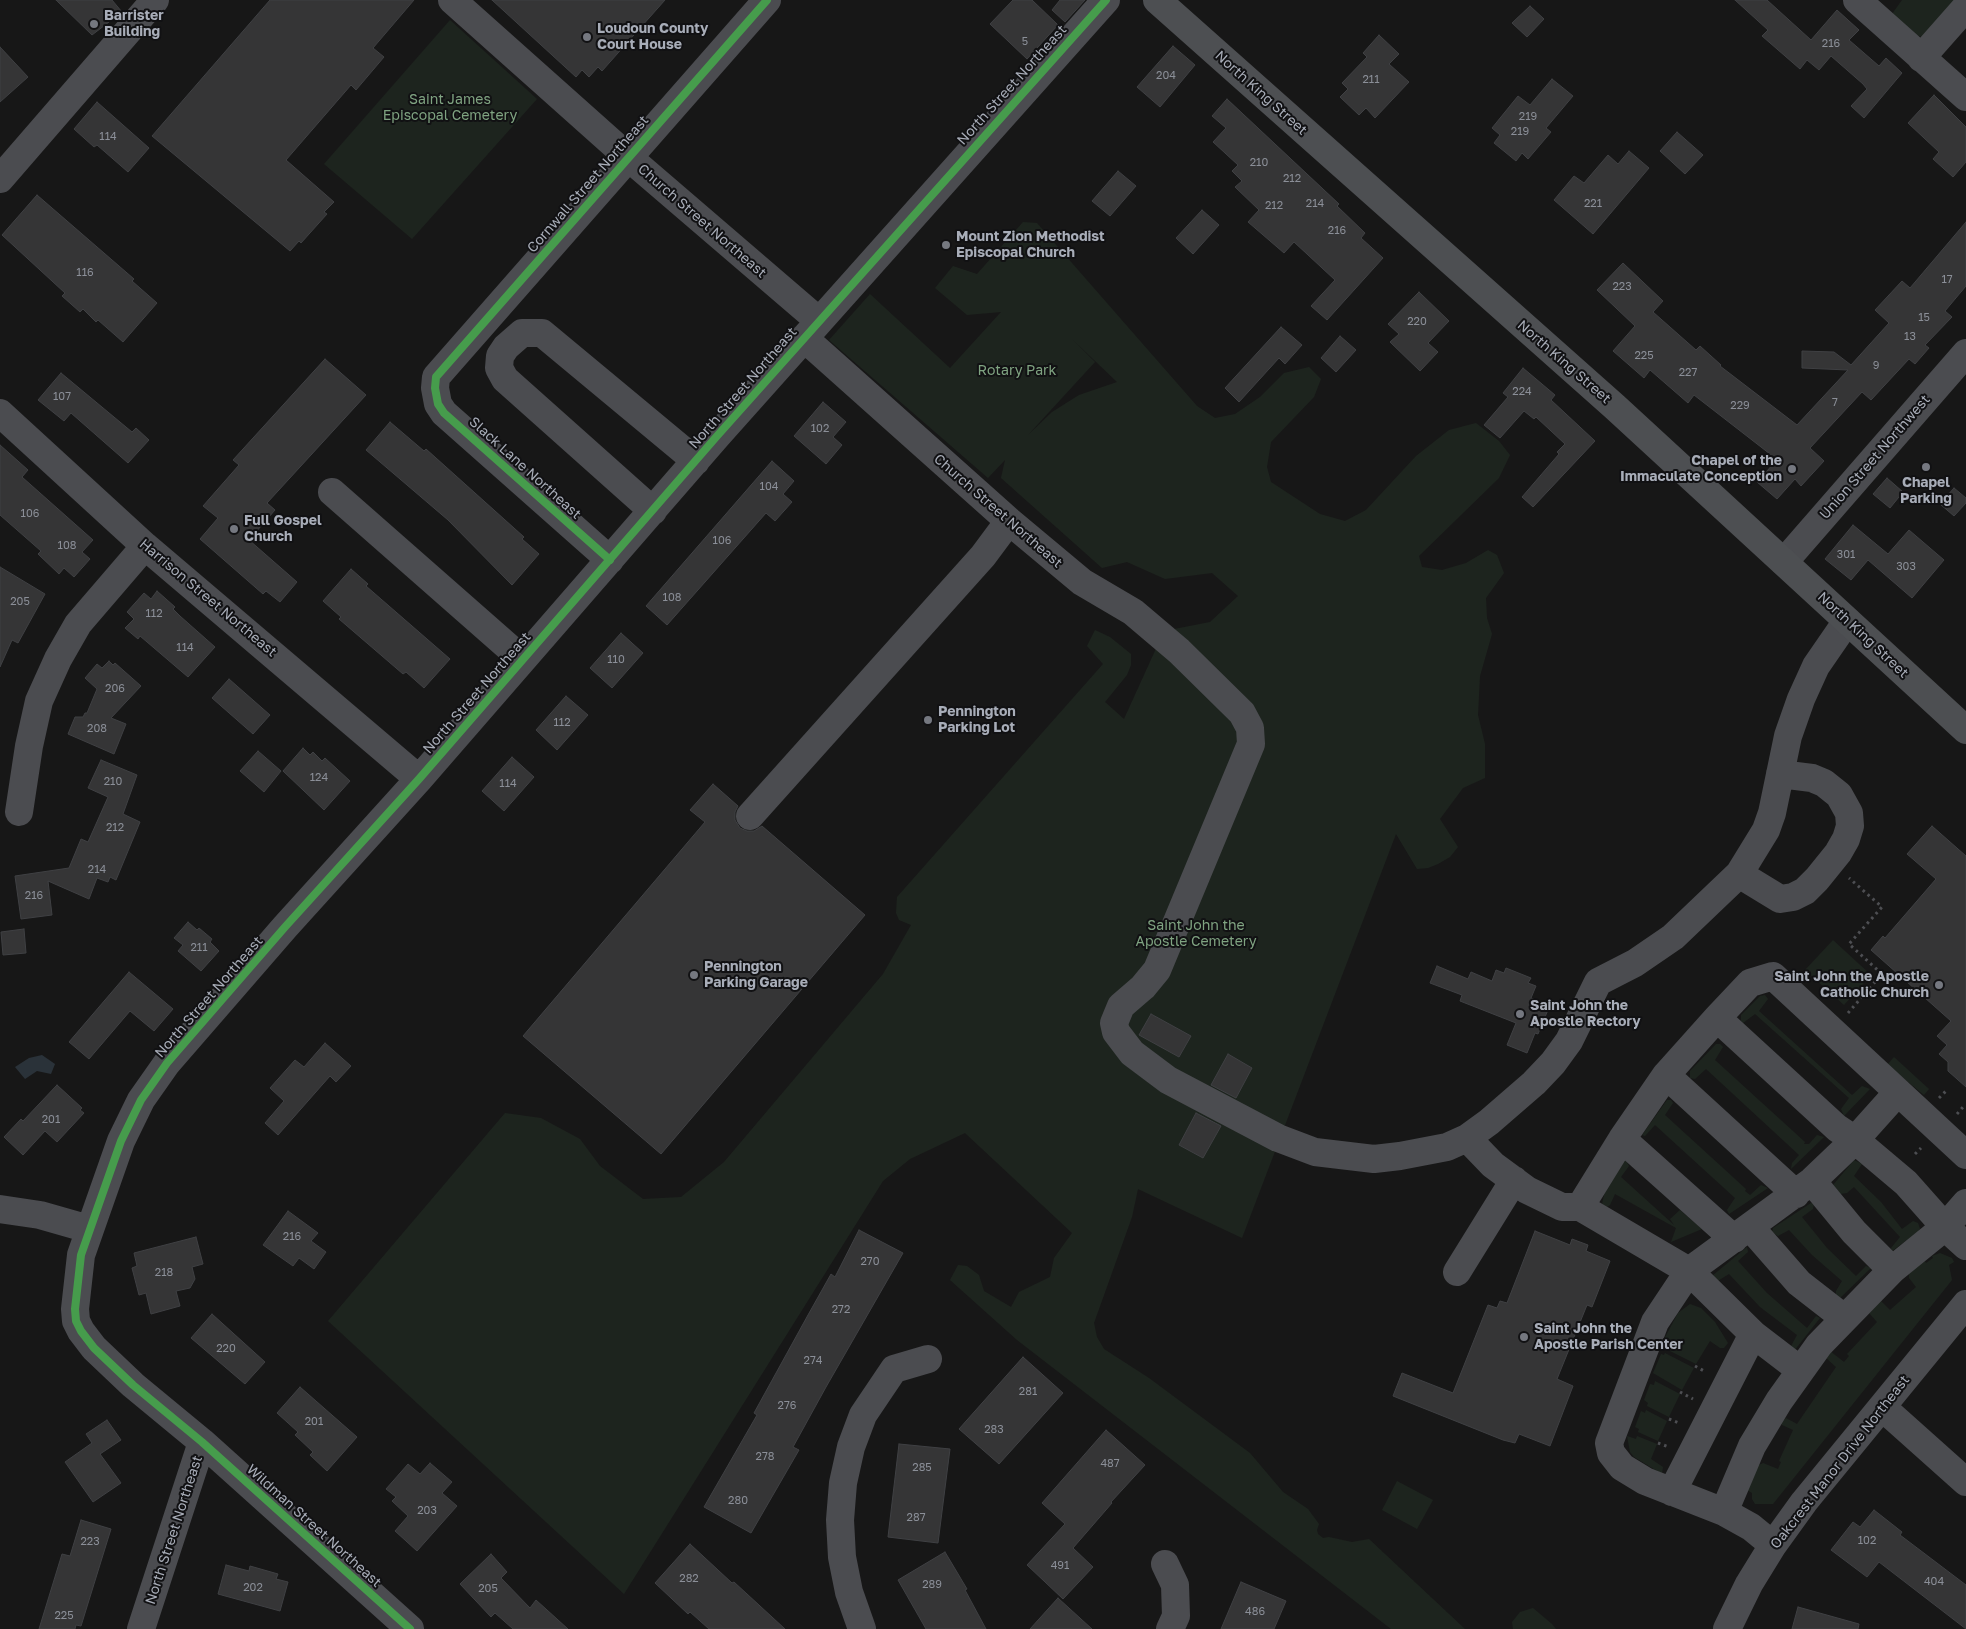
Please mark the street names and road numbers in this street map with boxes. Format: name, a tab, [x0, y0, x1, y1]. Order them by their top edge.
street label: North Street Northeast	[954, 22, 1070, 148]
street label: North King Street	[1212, 47, 1310, 139]
street label: Cornwall Street Northeast	[524, 112, 652, 256]
street label: Church Street Northeast	[634, 161, 770, 281]
street label: North King Street	[1514, 317, 1614, 407]
street label: North Street Northeast	[686, 324, 800, 452]
street label: Union Street Northwest	[1816, 391, 1934, 523]
street label: Slack Lane Northeast	[466, 413, 584, 523]
street label: Church Street Northeast	[930, 451, 1066, 571]
street label: Harrison Street Northeast	[136, 536, 280, 660]
street label: North King Street	[1814, 589, 1912, 681]
street label: North Street Northeast	[420, 629, 534, 757]
street label: North Street Northeast	[152, 933, 266, 1061]
street label: Oakcrest Manor Drive Northeast	[1767, 1372, 1913, 1552]
street label: North Street Northeast	[142, 1453, 206, 1607]
street label: Wildman Street Northeast	[243, 1461, 385, 1591]

